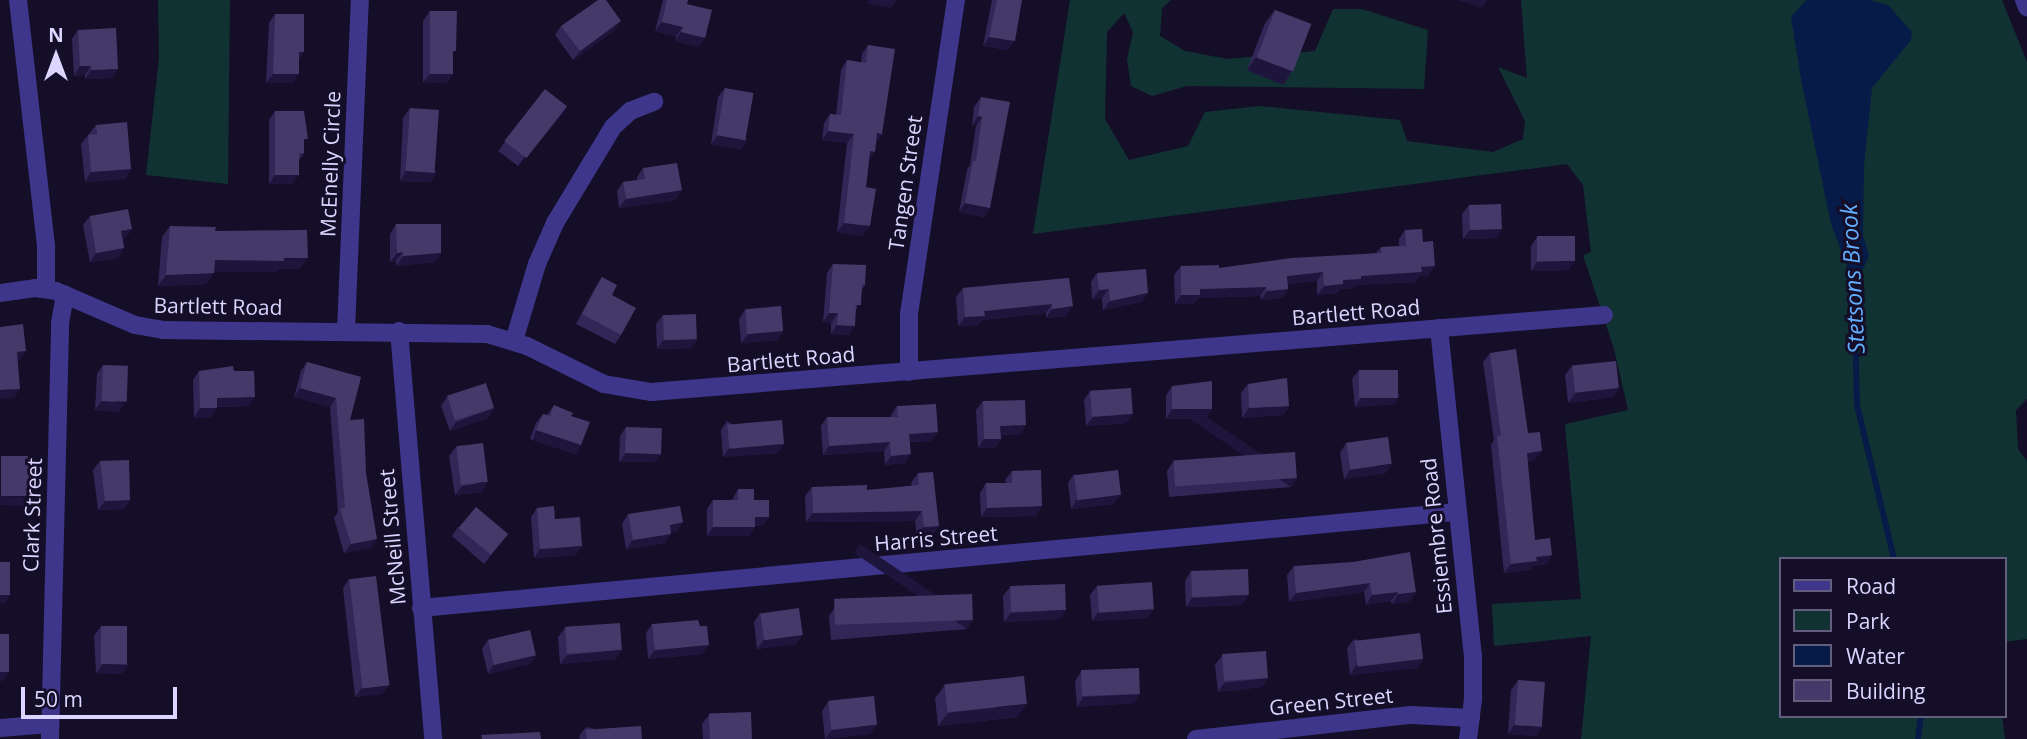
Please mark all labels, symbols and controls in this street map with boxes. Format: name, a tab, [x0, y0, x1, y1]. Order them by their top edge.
north arrow	[21, 21, 91, 91]
text: N	[48, 22, 64, 48]
street label: McEnelly Circle	[315, 91, 345, 237]
street label: Tangen Street	[883, 114, 927, 252]
water label: Stetsons Brook	[1834, 203, 1870, 355]
street label: Bartlett Road	[153, 292, 283, 320]
street label: Bartlett Road	[1291, 294, 1421, 330]
street label: Bartlett Road	[726, 341, 856, 377]
street label: Essiembre Road	[1415, 457, 1457, 615]
street label: Clark Street	[17, 458, 47, 572]
street label: McNeill Street	[373, 468, 411, 606]
street label: Harris Street	[873, 520, 999, 556]
legend	[1778, 557, 2006, 718]
text: Road	[1846, 572, 1896, 600]
text: Park	[1846, 607, 1890, 635]
text: Water	[1846, 642, 1905, 670]
scale bar	[24, 672, 180, 716]
text: Building	[1846, 677, 1925, 705]
street label: Green Street	[1268, 682, 1394, 720]
text: 50 m	[34, 685, 83, 713]

